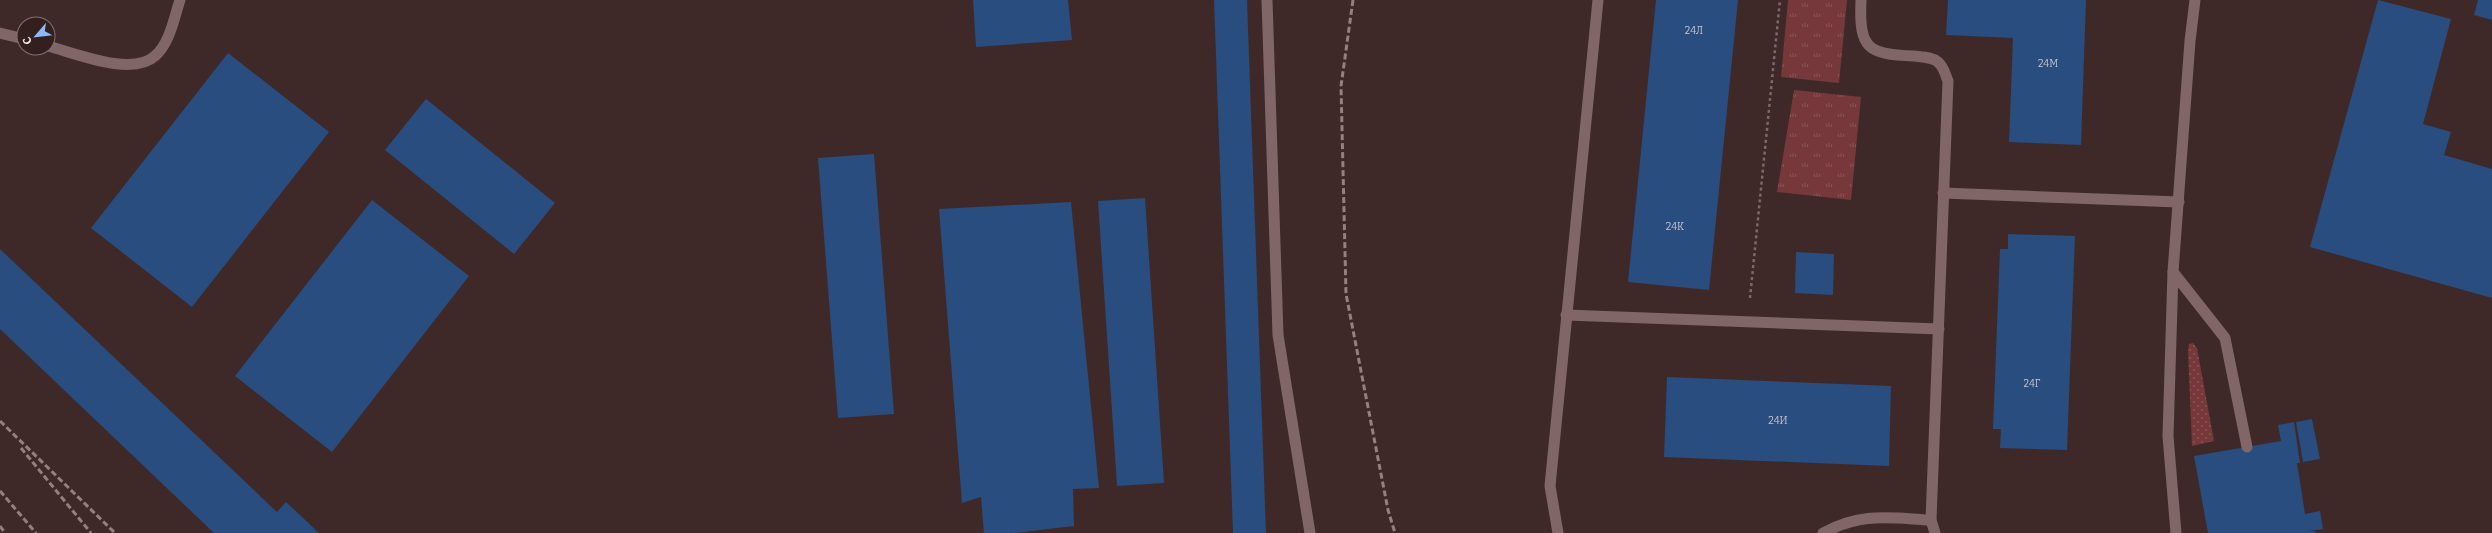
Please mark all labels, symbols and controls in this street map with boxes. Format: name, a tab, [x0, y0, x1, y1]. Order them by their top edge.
north arrow	[16, 16, 56, 56]
house number: 24Л	[1685, 25, 1703, 37]
text: С	[20, 34, 35, 47]
house number: 24М	[2038, 58, 2058, 70]
house number: 24К	[1666, 221, 1684, 233]
house number: 24Г	[2024, 378, 2041, 390]
house number: 24И	[1768, 415, 1788, 427]

